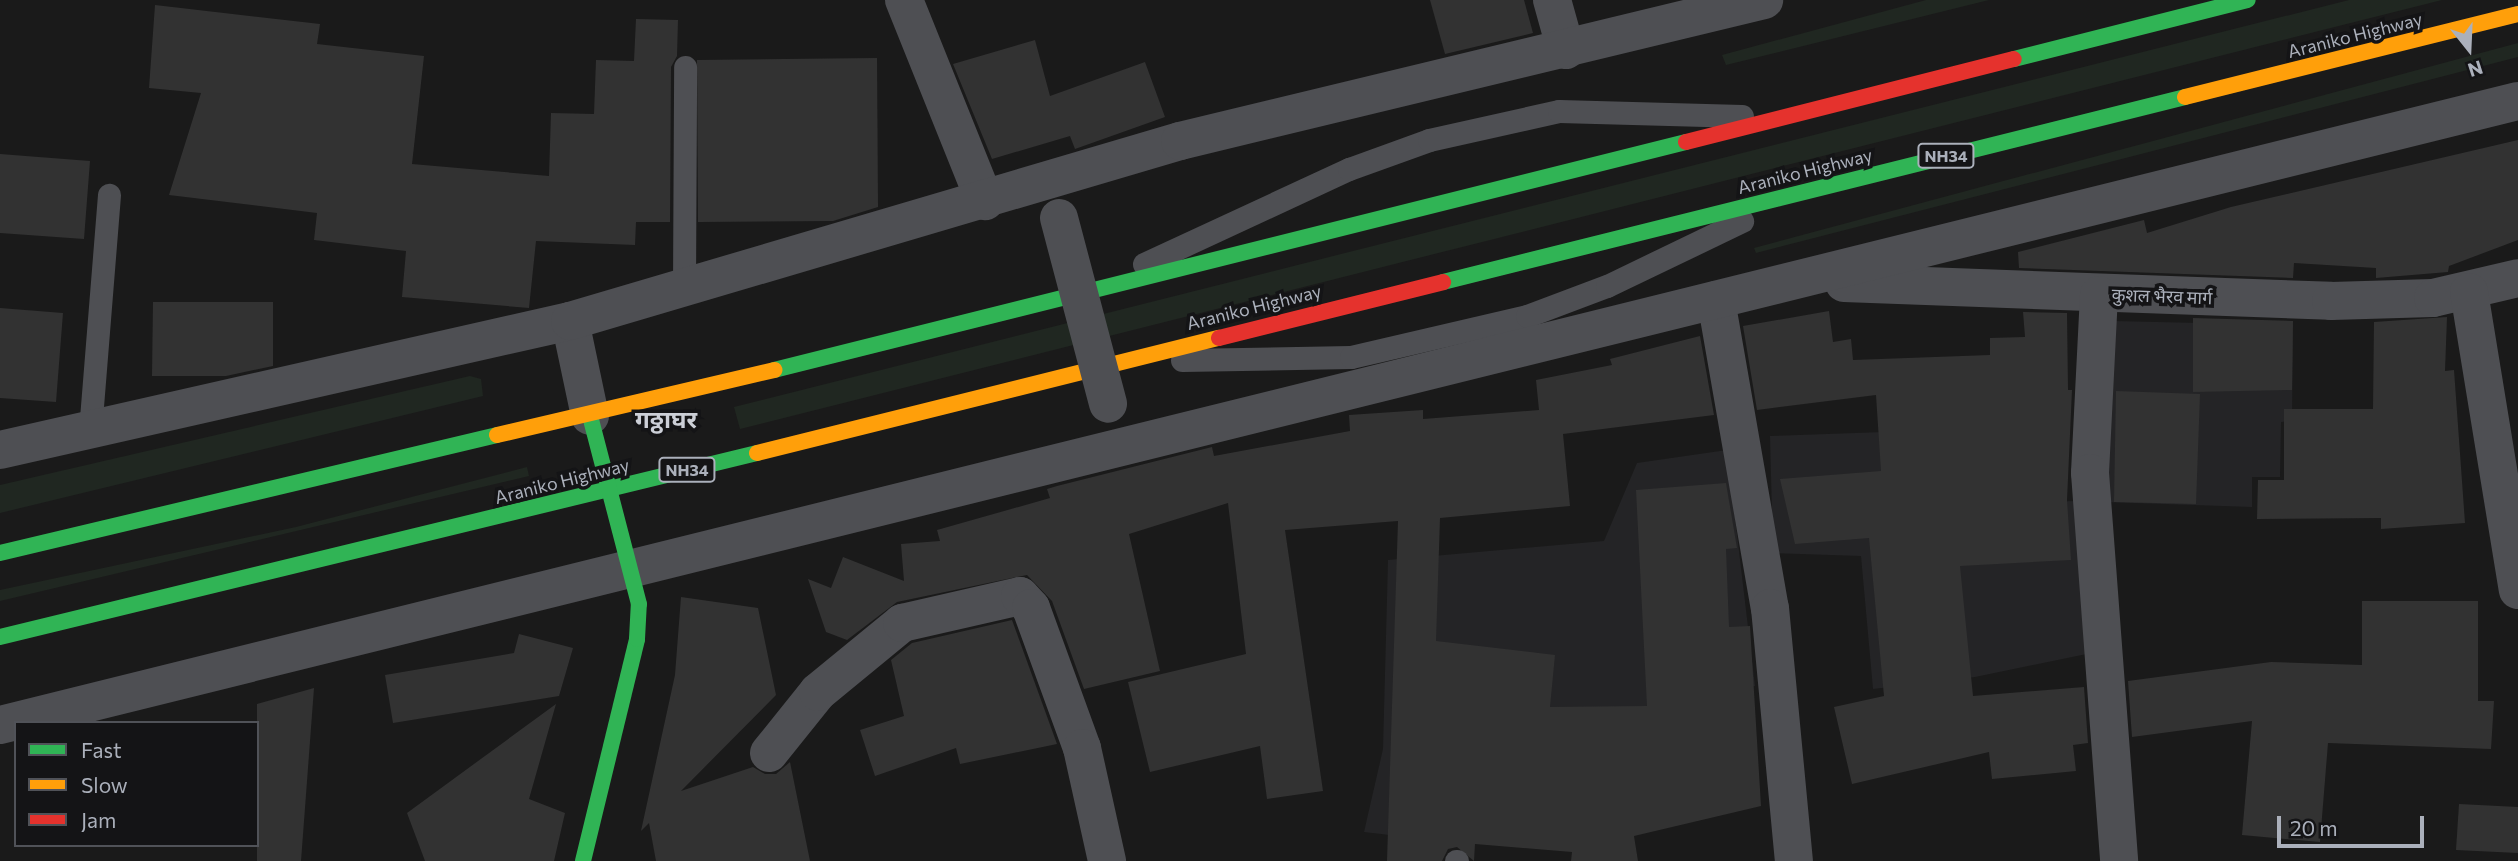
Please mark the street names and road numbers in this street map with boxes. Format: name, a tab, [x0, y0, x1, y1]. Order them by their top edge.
street label: Araniko Highway	[2285, 8, 2425, 62]
street label: Araniko Highway	[1735, 144, 1875, 198]
road number: NH34	[1916, 144, 1976, 168]
street label: Araniko Highway	[1184, 280, 1324, 334]
street label: कुशल‌ भैरव मार्ग	[2111, 283, 2213, 309]
street label: Araniko Highway	[492, 454, 632, 508]
road number: NH34	[657, 457, 717, 482]

